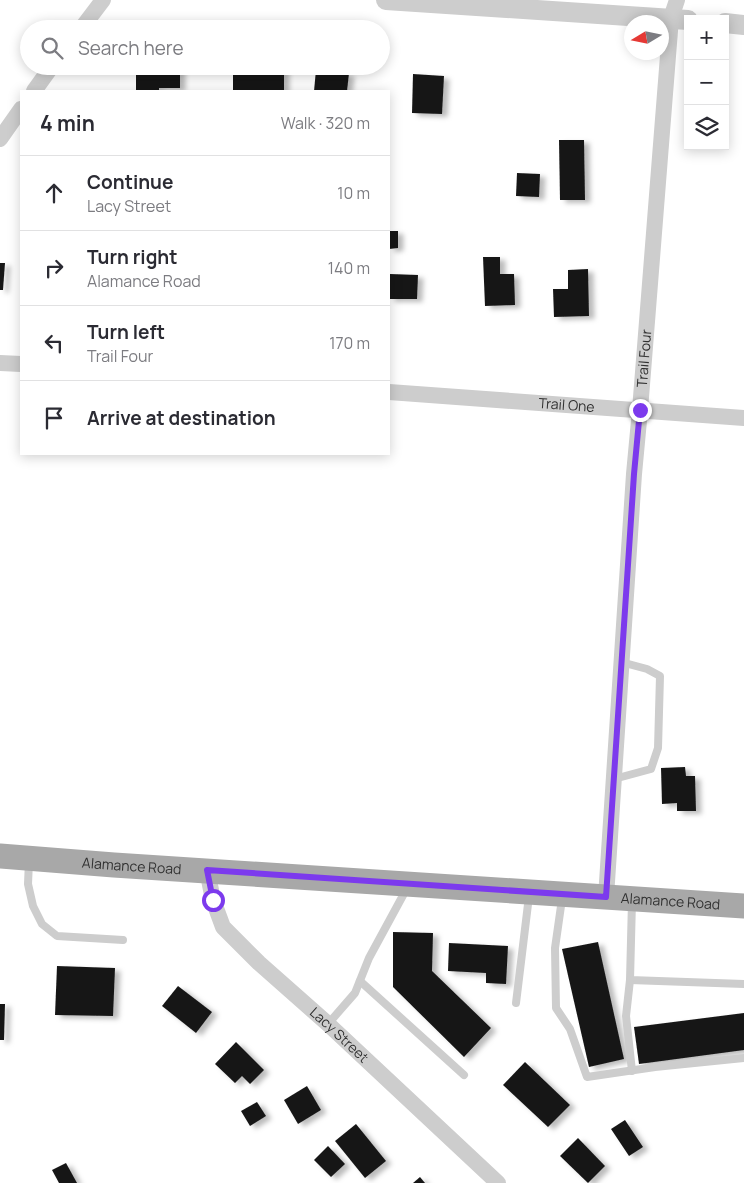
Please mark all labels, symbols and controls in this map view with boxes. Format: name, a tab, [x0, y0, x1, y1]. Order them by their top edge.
north arrow	[624, 15, 669, 60]
map controls	[684, 15, 729, 150]
button: +	[684, 15, 729, 60]
search box	[20, 20, 390, 75]
icon: search	[38, 34, 66, 62]
text: Search here	[78, 35, 184, 61]
button: −	[684, 60, 729, 105]
button: layers	[684, 105, 729, 150]
text: 4 min	[40, 109, 95, 137]
text: Walk · 320 m	[281, 112, 370, 134]
text: Continue	[87, 169, 173, 195]
icon: ahead	[40, 179, 68, 207]
text: 10 m	[337, 182, 370, 204]
text: Lacy Street	[87, 195, 171, 217]
text: Turn right	[87, 244, 177, 270]
icon: right	[40, 254, 68, 282]
text: 140 m	[328, 257, 370, 279]
text: Alamance Road	[87, 270, 201, 292]
text: Turn left	[87, 319, 165, 345]
icon: left	[40, 329, 68, 357]
street label: Trail Four	[632, 329, 655, 388]
text: 170 m	[329, 332, 370, 354]
text: Trail Four	[87, 345, 153, 367]
street label: Trail One	[538, 393, 595, 416]
route end	[629, 399, 652, 422]
icon: arrive	[40, 404, 68, 432]
text: Arrive at destination	[87, 405, 276, 431]
street label: Alamance Road	[81, 853, 182, 878]
street label: Alamance Road	[620, 888, 721, 913]
route start	[202, 889, 225, 912]
street label: Lacy Street	[306, 1002, 373, 1067]

